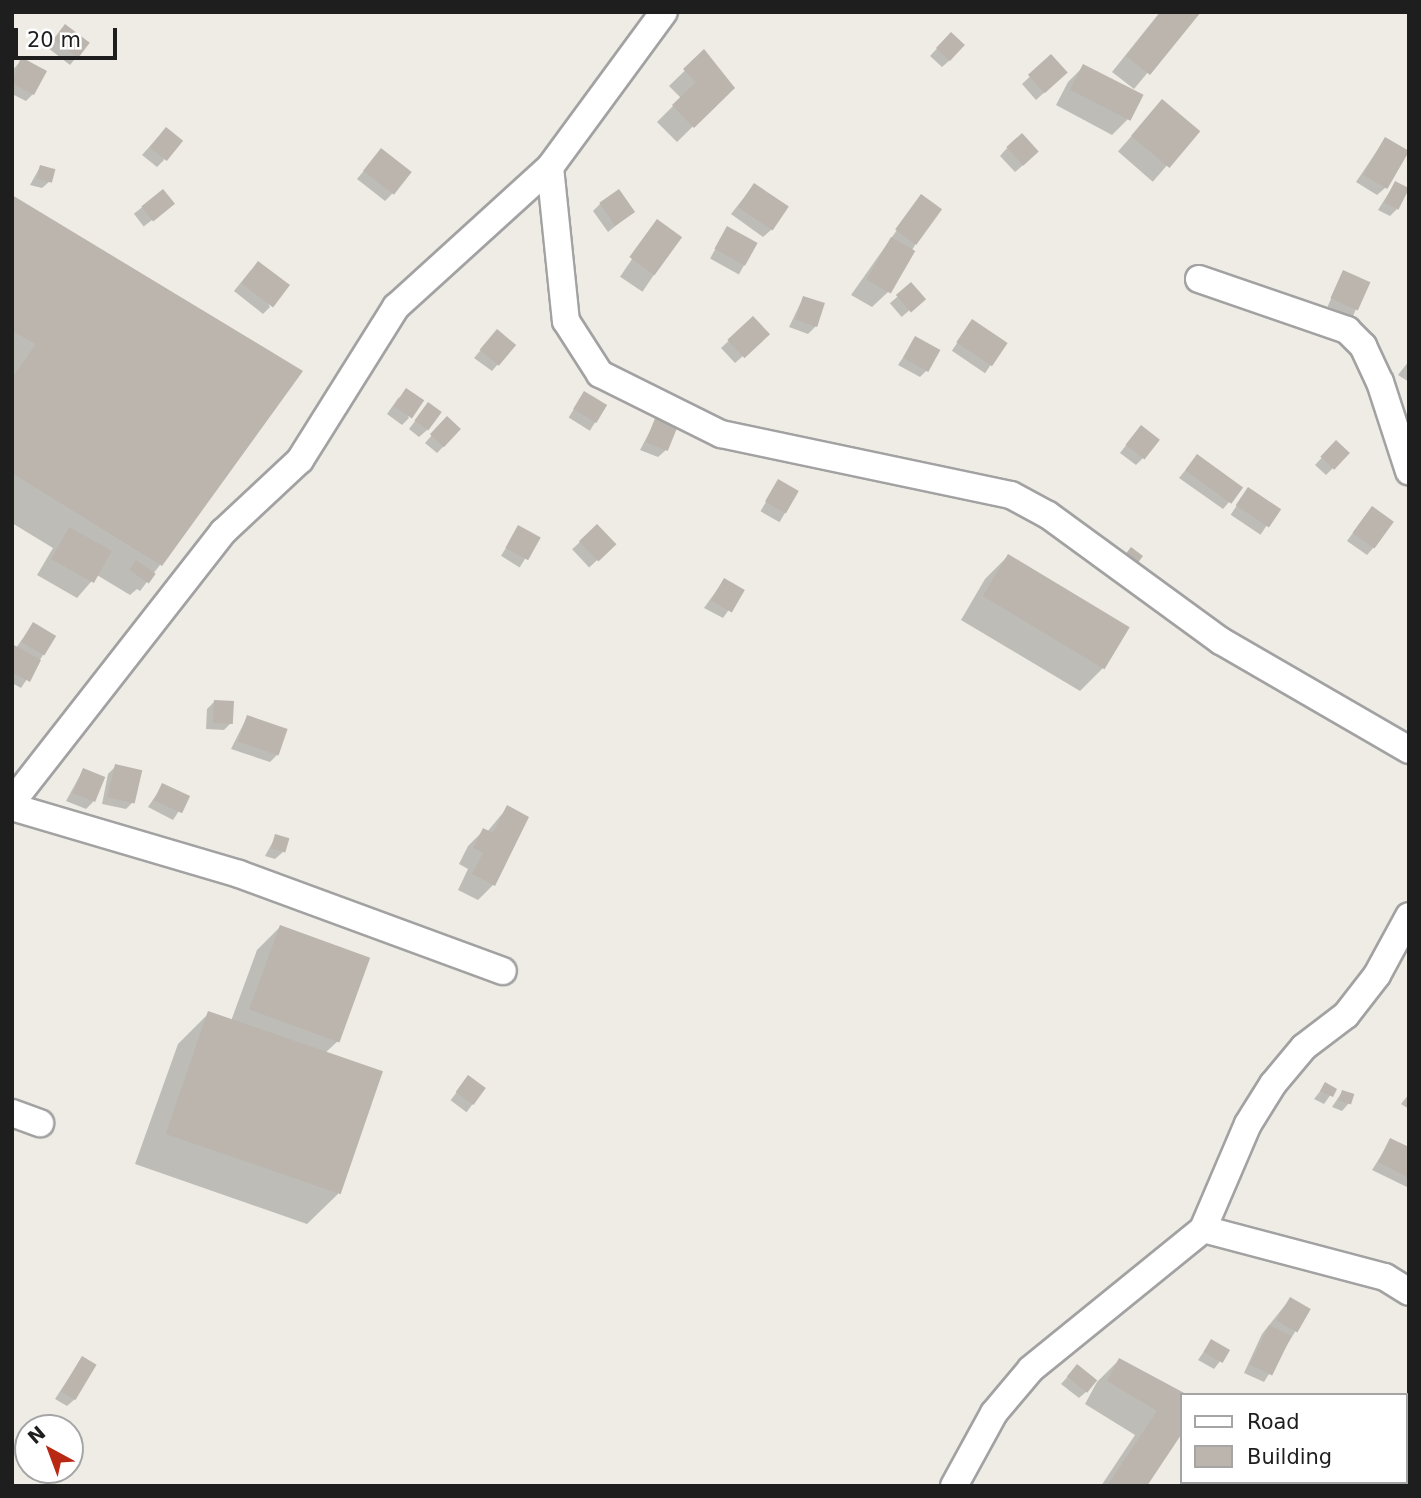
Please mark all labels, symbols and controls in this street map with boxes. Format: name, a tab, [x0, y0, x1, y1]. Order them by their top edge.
scale bar	[18, 14, 121, 58]
text: 20 m	[27, 28, 81, 52]
legend	[1180, 1393, 1407, 1484]
text: Road	[1247, 1410, 1300, 1434]
north arrow	[14, 1414, 84, 1484]
text: N	[23, 1421, 50, 1448]
text: Building	[1247, 1445, 1332, 1469]

